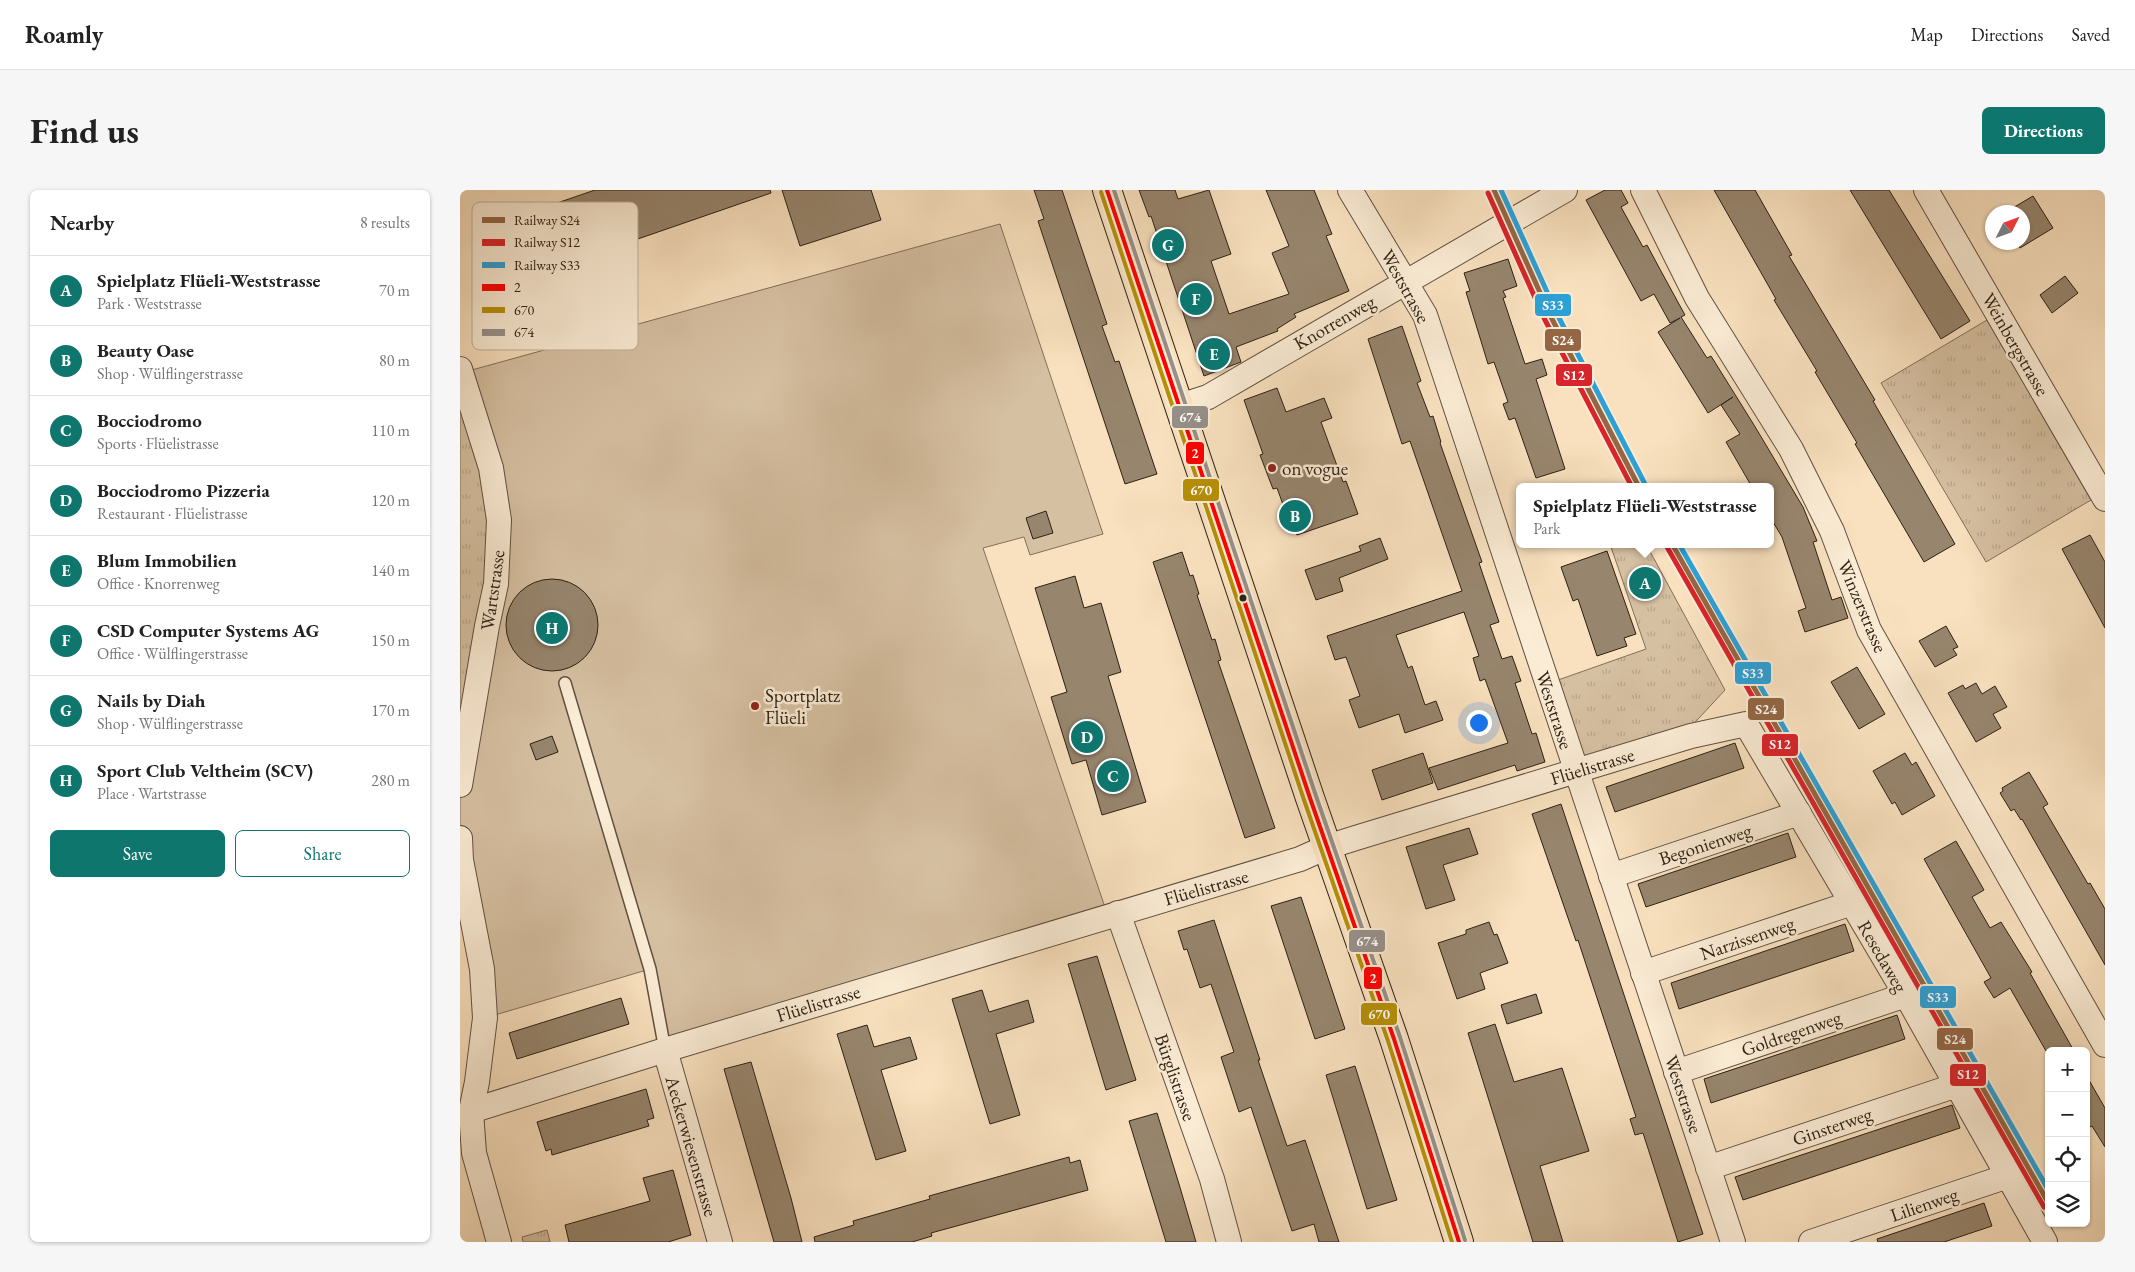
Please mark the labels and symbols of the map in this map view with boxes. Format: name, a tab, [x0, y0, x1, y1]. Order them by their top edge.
legend	[472, 202, 638, 350]
north arrow	[1985, 205, 2030, 250]
text: Railway S24	[514, 211, 580, 229]
pin: G	[1152, 226, 1184, 264]
text: Railway S12	[514, 233, 580, 251]
street label: Weststrasse	[1375, 245, 1436, 328]
text: Railway S33	[514, 256, 580, 274]
text: 2	[514, 278, 521, 296]
pin: F	[1180, 280, 1212, 318]
street label: Weinbergstrasse	[1976, 288, 2055, 400]
street label: Knorrenweg	[1289, 289, 1380, 356]
line badge: S33	[1534, 293, 1572, 317]
text: S33	[1542, 296, 1564, 314]
text: 670	[514, 301, 534, 319]
text: 674	[514, 323, 534, 341]
line badge: S24	[1544, 328, 1582, 352]
text: S24	[1552, 331, 1574, 349]
pin: E	[1198, 335, 1230, 373]
line badge: S12	[1555, 363, 1593, 387]
text: S12	[1563, 366, 1585, 384]
line badge: 674	[1171, 405, 1209, 429]
text: 674	[1179, 408, 1202, 426]
line badge: 2	[1185, 441, 1205, 465]
text: 2	[1191, 444, 1199, 462]
place label: on vogue	[1282, 456, 1348, 481]
marker: on vogue	[1266, 462, 1278, 474]
line badge: 670	[1182, 478, 1220, 502]
text: 670	[1190, 481, 1213, 499]
pin: B	[1279, 497, 1311, 535]
street label: Wartstrasse	[474, 548, 511, 632]
street label: Winzerstrasse	[1832, 556, 1893, 656]
pin: A	[1629, 564, 1661, 602]
unlabelled marker	[1238, 593, 1248, 603]
pin: H	[536, 609, 568, 647]
line badge: S33	[1734, 661, 1772, 685]
text: S33	[1742, 664, 1764, 682]
street label: Weststrasse	[1530, 668, 1579, 752]
place label: Sportplatz Flüeli	[765, 683, 841, 730]
line badge: S24	[1747, 697, 1785, 721]
marker: Sportplatz Flüeli	[749, 700, 761, 712]
text: S24	[1755, 700, 1777, 718]
your location	[1466, 710, 1492, 736]
pin: D	[1071, 718, 1103, 756]
line badge: S12	[1761, 733, 1799, 757]
text: S12	[1769, 735, 1791, 753]
street label: Flüelistrasse	[1547, 742, 1637, 791]
pin: C	[1097, 757, 1129, 795]
street label: Begonienweg	[1656, 818, 1755, 871]
street label: Flüelistrasse	[1161, 864, 1251, 911]
street label: Narzissenweg	[1697, 910, 1798, 966]
street label: Resedaweg	[1852, 916, 1914, 997]
line badge: 674	[1348, 929, 1386, 953]
text: 674	[1356, 932, 1379, 950]
line badge: 2	[1363, 966, 1383, 990]
text: 2	[1369, 969, 1377, 987]
street label: Flüelistrasse	[773, 979, 863, 1028]
line badge: S33	[1919, 985, 1957, 1009]
text: S33	[1927, 988, 1949, 1006]
line badge: 670	[1360, 1002, 1398, 1026]
street label: Goldregenweg	[1738, 1004, 1845, 1062]
text: 670	[1368, 1005, 1391, 1023]
line badge: S24	[1936, 1027, 1974, 1051]
street label: Bürglistrasse	[1149, 1030, 1202, 1124]
text: S24	[1944, 1030, 1966, 1048]
street label: Weststrasse	[1659, 1052, 1708, 1136]
line badge: S12	[1949, 1063, 1987, 1087]
text: S12	[1957, 1065, 1979, 1083]
street label: Aeckerwiesenstrasse	[659, 1072, 724, 1219]
street label: Ginsterweg	[1789, 1101, 1876, 1152]
street label: Lilienweg	[1887, 1181, 1962, 1228]

